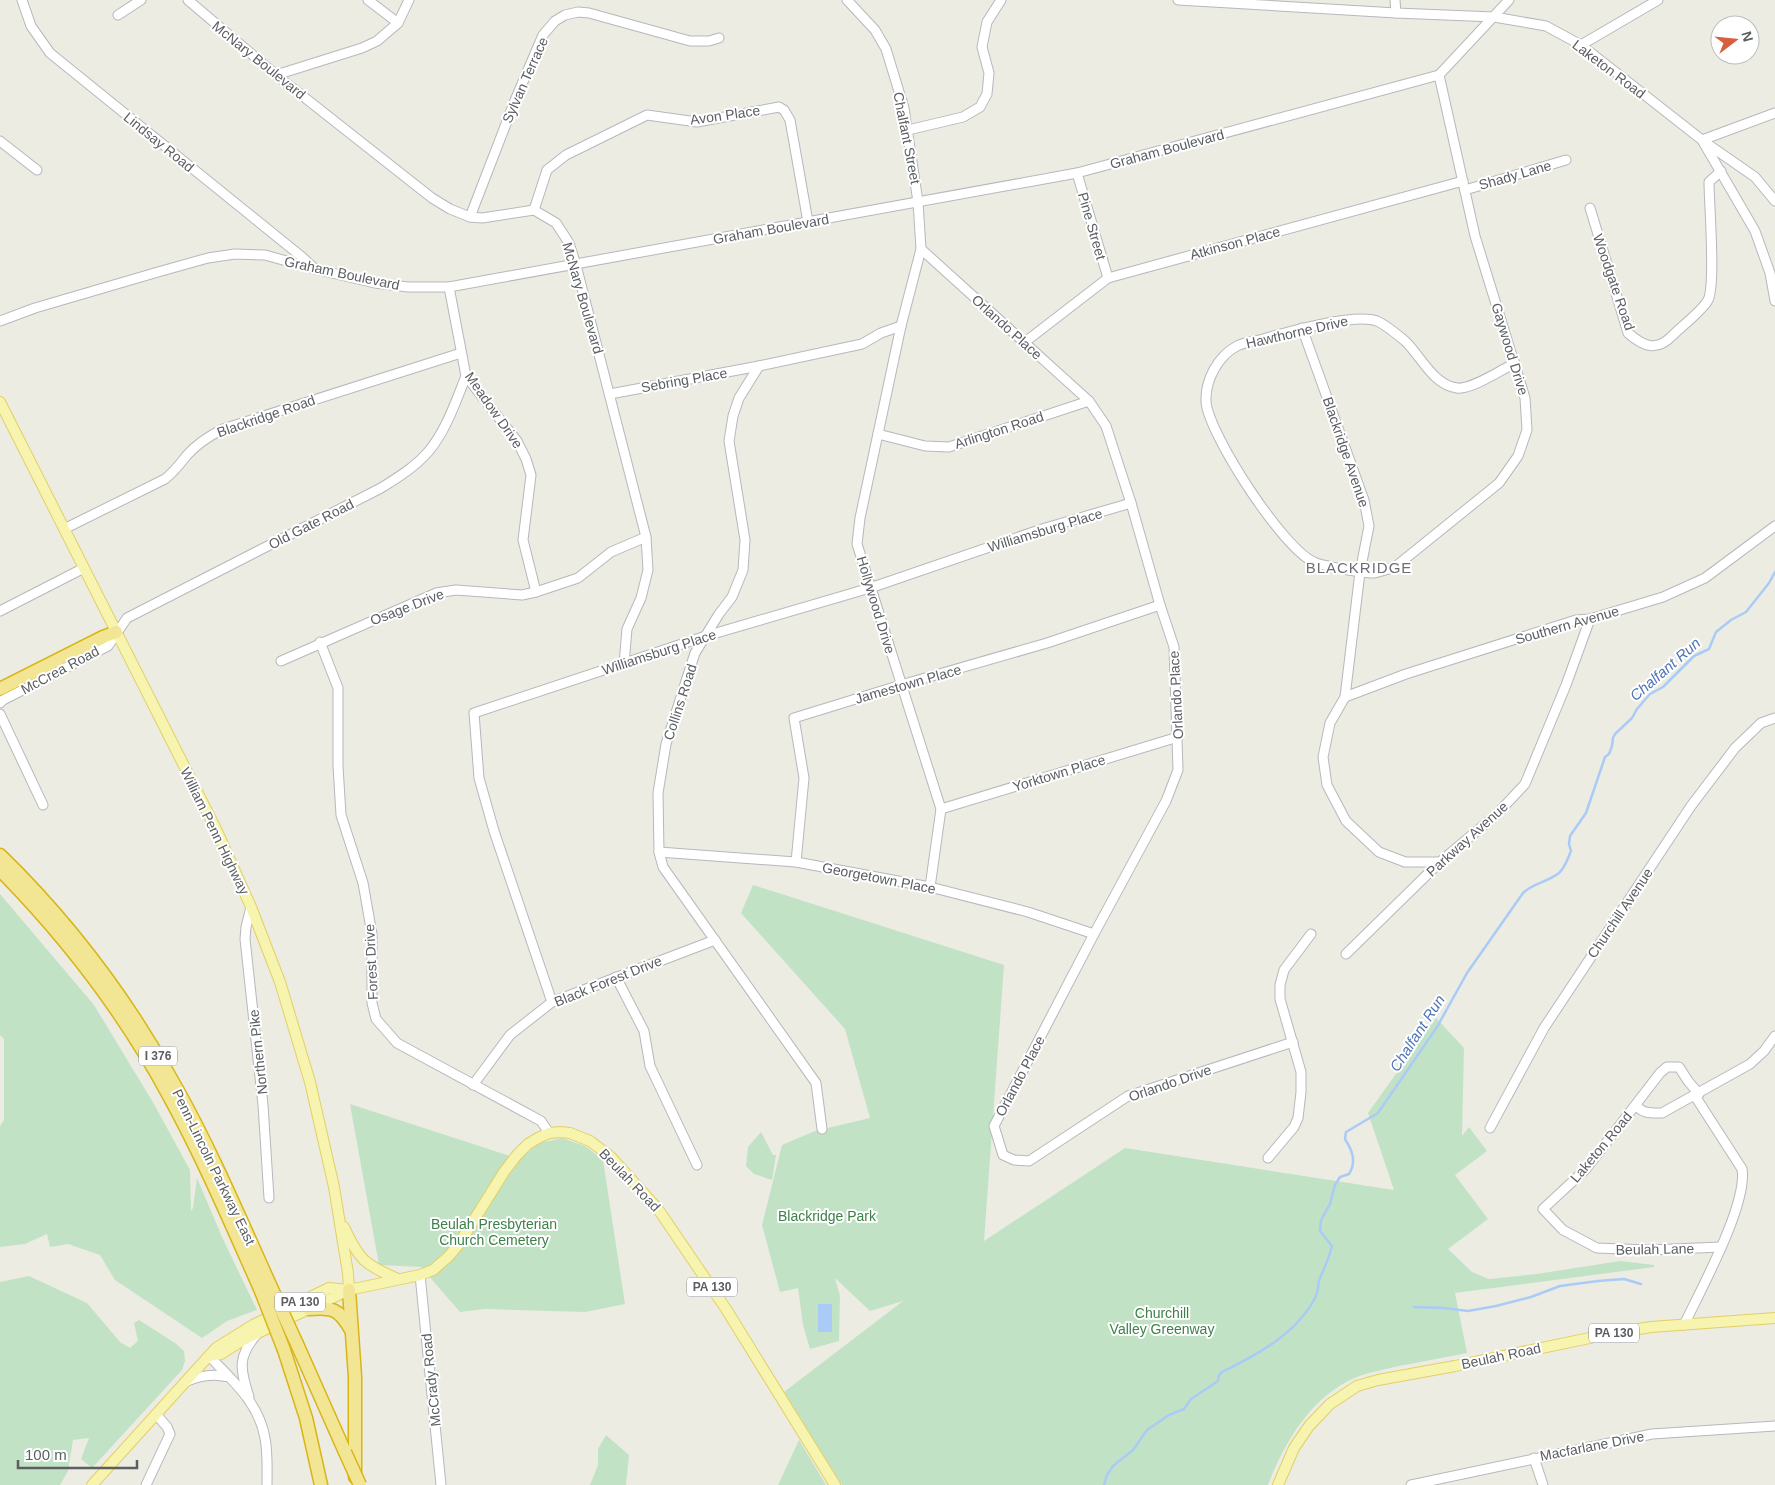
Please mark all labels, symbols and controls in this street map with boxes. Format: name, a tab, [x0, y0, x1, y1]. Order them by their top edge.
north arrow	[1710, 15, 1760, 65]
street label: McNary Boulevard	[209, 18, 309, 102]
text: N	[1738, 29, 1757, 43]
street label: Sylvan Terrace	[499, 34, 551, 125]
street label: Laketon Road	[1569, 36, 1649, 102]
street label: Chalfant Street	[890, 91, 924, 185]
street label: Avon Place	[689, 102, 761, 128]
street label: Lindsay Road	[121, 109, 197, 175]
street label: Graham Boulevard	[1108, 126, 1226, 172]
street label: Shady Lane	[1477, 157, 1553, 193]
street label: Pine Street	[1075, 191, 1109, 262]
street label: Graham Boulevard	[712, 211, 830, 247]
street label: Atkinson Place	[1188, 223, 1282, 263]
street label: Woodgate Road	[1590, 232, 1638, 332]
street label: McNary Boulevard	[559, 240, 607, 356]
street label: Graham Boulevard	[283, 253, 401, 293]
street label: Orlando Place	[969, 291, 1045, 363]
street label: Gaywood Drive	[1488, 301, 1532, 397]
street label: Hawthorne Drive	[1244, 312, 1350, 352]
street label: Sebring Place	[640, 365, 729, 395]
street label: Meadow Drive	[462, 369, 526, 451]
street label: Blackridge Road	[215, 392, 317, 440]
street label: Blackridge Avenue	[1320, 395, 1372, 510]
street label: Arlington Road	[952, 408, 1046, 452]
street label: Old Gate Road	[266, 496, 356, 552]
street label: Williamsburg Place	[986, 505, 1104, 555]
street label: Hollywood Drive	[854, 554, 898, 656]
district label: BLACKRIDGE	[1306, 559, 1412, 576]
street label: Osage Drive	[368, 586, 446, 628]
street label: Southern Avenue	[1513, 602, 1621, 647]
street label: Williamsburg Place	[600, 626, 718, 678]
water label: Chalfant Run	[1626, 634, 1704, 704]
street label: McCrea Road	[18, 643, 102, 697]
street label: Orlando Place	[1166, 650, 1186, 740]
street label: Jamestown Place	[853, 661, 963, 707]
street label: Collins Road	[660, 662, 700, 742]
street label: Yorktown Place	[1011, 751, 1107, 795]
street label: William Penn Highway	[177, 765, 253, 897]
street label: Parkway Avenue	[1423, 798, 1511, 880]
street label: Georgetown Place	[821, 859, 937, 897]
street label: Churchill Avenue	[1584, 865, 1656, 961]
street label: Forest Drive	[361, 923, 381, 1000]
street label: Black Forest Drive	[552, 952, 664, 1010]
water label: Chalfant Run	[1386, 992, 1448, 1074]
street label: Northern Pike	[246, 1008, 270, 1095]
street label: Orlando Place	[992, 1033, 1048, 1119]
road number: I 376	[139, 1046, 177, 1066]
street label: Orlando Drive	[1127, 1061, 1214, 1105]
street label: Penn-Lincoln Parkway East	[169, 1087, 259, 1248]
street label: Laketon Road	[1567, 1108, 1635, 1186]
street label: Beulah Road	[596, 1145, 664, 1215]
park label: Blackridge Park	[778, 1208, 877, 1224]
park label: Beulah Presbyterian Church Cemetery	[431, 1216, 557, 1248]
street label: Beulah Lane	[1616, 1240, 1695, 1258]
road number: PA 130	[687, 1277, 737, 1296]
road number: PA 130	[275, 1292, 325, 1311]
park label: Churchill Valley Greenway	[1110, 1305, 1214, 1337]
road number: PA 130	[1589, 1324, 1639, 1342]
street label: McCrady Road	[418, 1333, 444, 1427]
street label: Beulah Road	[1460, 1340, 1542, 1372]
street label: Macfarlane Drive	[1539, 1428, 1646, 1464]
scale bar	[18, 1438, 136, 1470]
text: 100 m	[25, 1446, 67, 1463]

